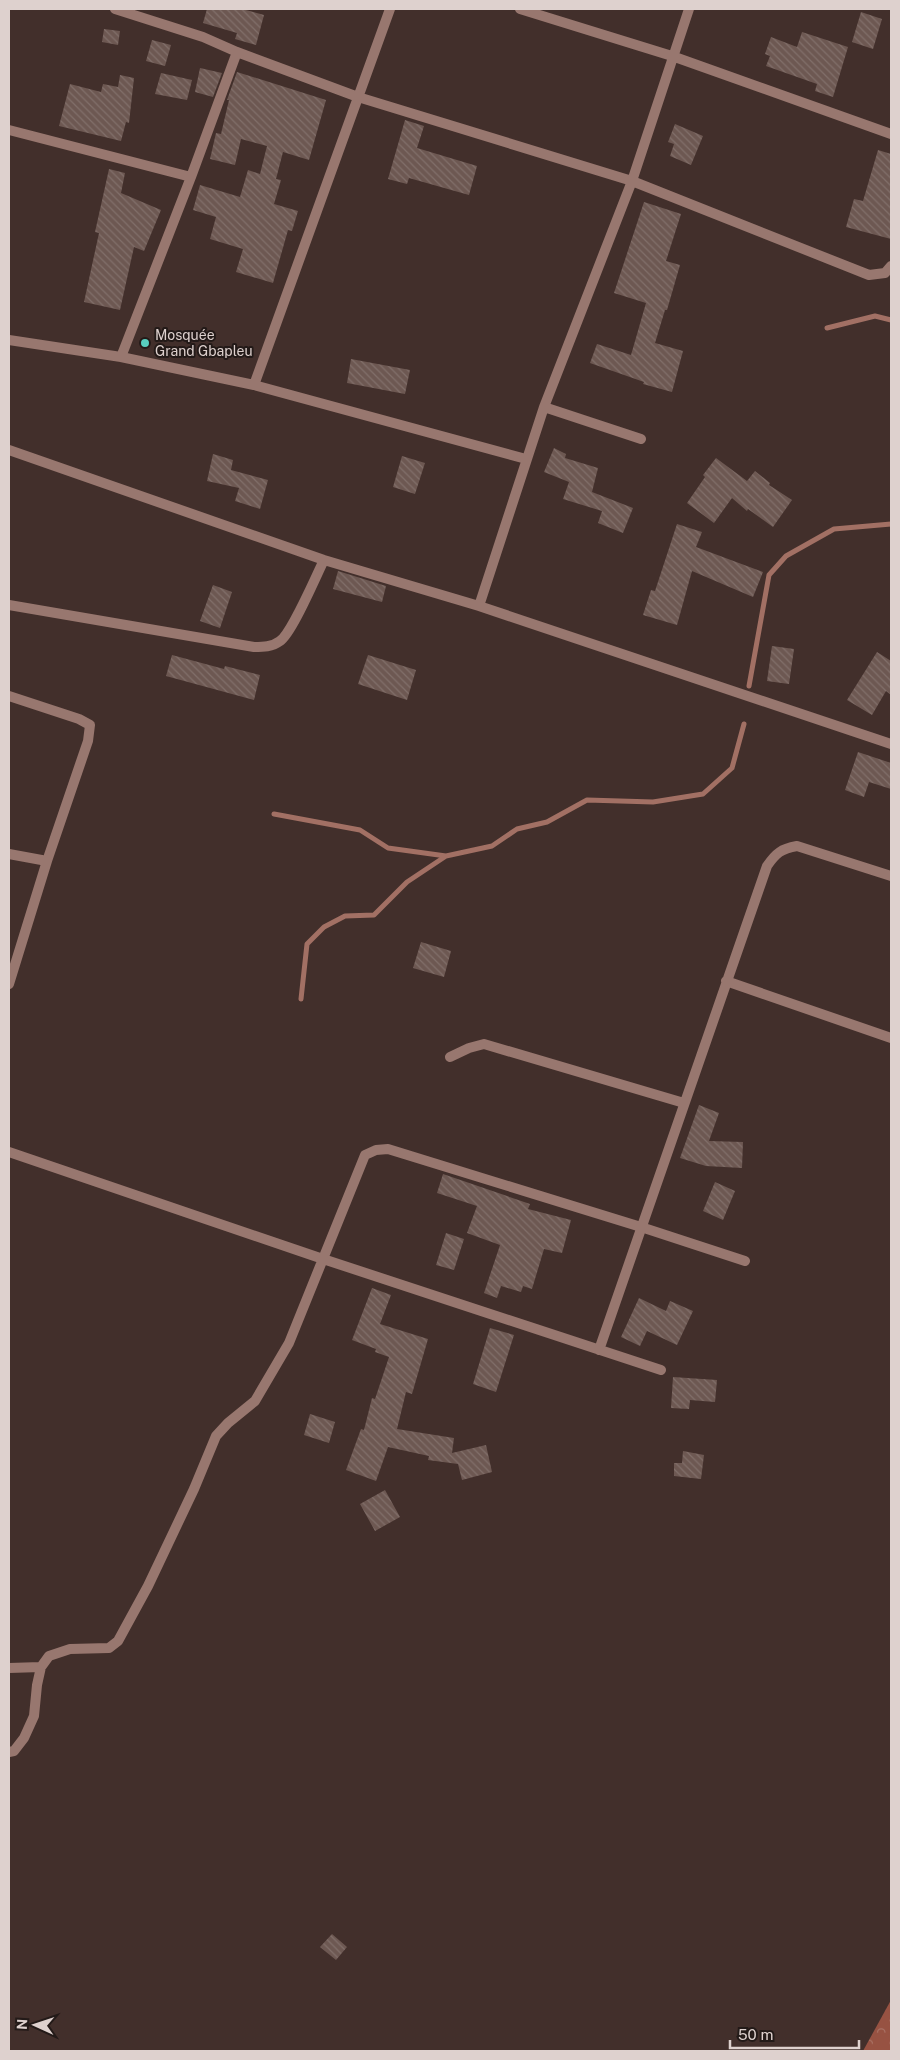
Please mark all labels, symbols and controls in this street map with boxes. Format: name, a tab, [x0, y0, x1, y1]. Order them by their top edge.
place label: Mosquée Grand Gbapleu	[155, 327, 253, 359]
marker: Mosquée Grand Gbapleu	[139, 337, 151, 349]
north arrow	[10, 2000, 60, 2050]
text: N	[14, 2018, 30, 2030]
scale bar	[730, 2018, 859, 2050]
text: 50 m	[738, 2026, 773, 2043]

